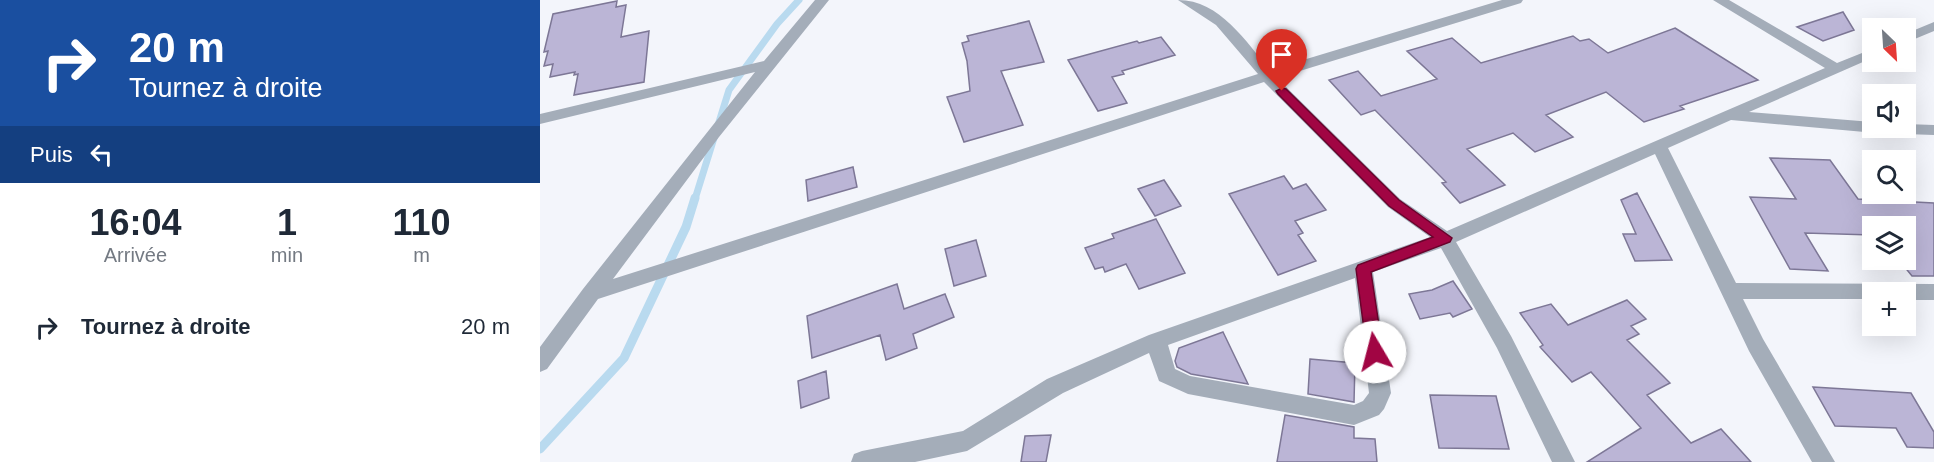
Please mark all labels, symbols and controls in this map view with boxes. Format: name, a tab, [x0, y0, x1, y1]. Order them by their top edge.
north arrow	[1862, 18, 1916, 72]
map controls	[1862, 18, 1916, 336]
icon: right	[30, 24, 108, 102]
text: 20 m	[129, 24, 225, 71]
pin	[1256, 29, 1307, 91]
icon: arrive	[1265, 38, 1298, 71]
text: Tournez à droite	[129, 73, 323, 103]
button: sound	[1862, 84, 1916, 138]
icon: left	[85, 138, 118, 171]
text: Puis	[30, 142, 73, 167]
button: search	[1862, 150, 1916, 204]
text: 16:04	[89, 202, 181, 243]
text: 1	[277, 202, 297, 243]
text: 110	[392, 202, 451, 243]
button: layers	[1862, 216, 1916, 270]
text: Arrivée	[104, 244, 167, 266]
text: min	[271, 244, 303, 266]
text: m	[413, 244, 430, 266]
button: +	[1862, 282, 1916, 336]
icon: right	[30, 311, 63, 344]
text: Tournez à droite	[81, 314, 251, 339]
text: 20 m	[461, 314, 510, 339]
position arrow	[1343, 320, 1407, 384]

